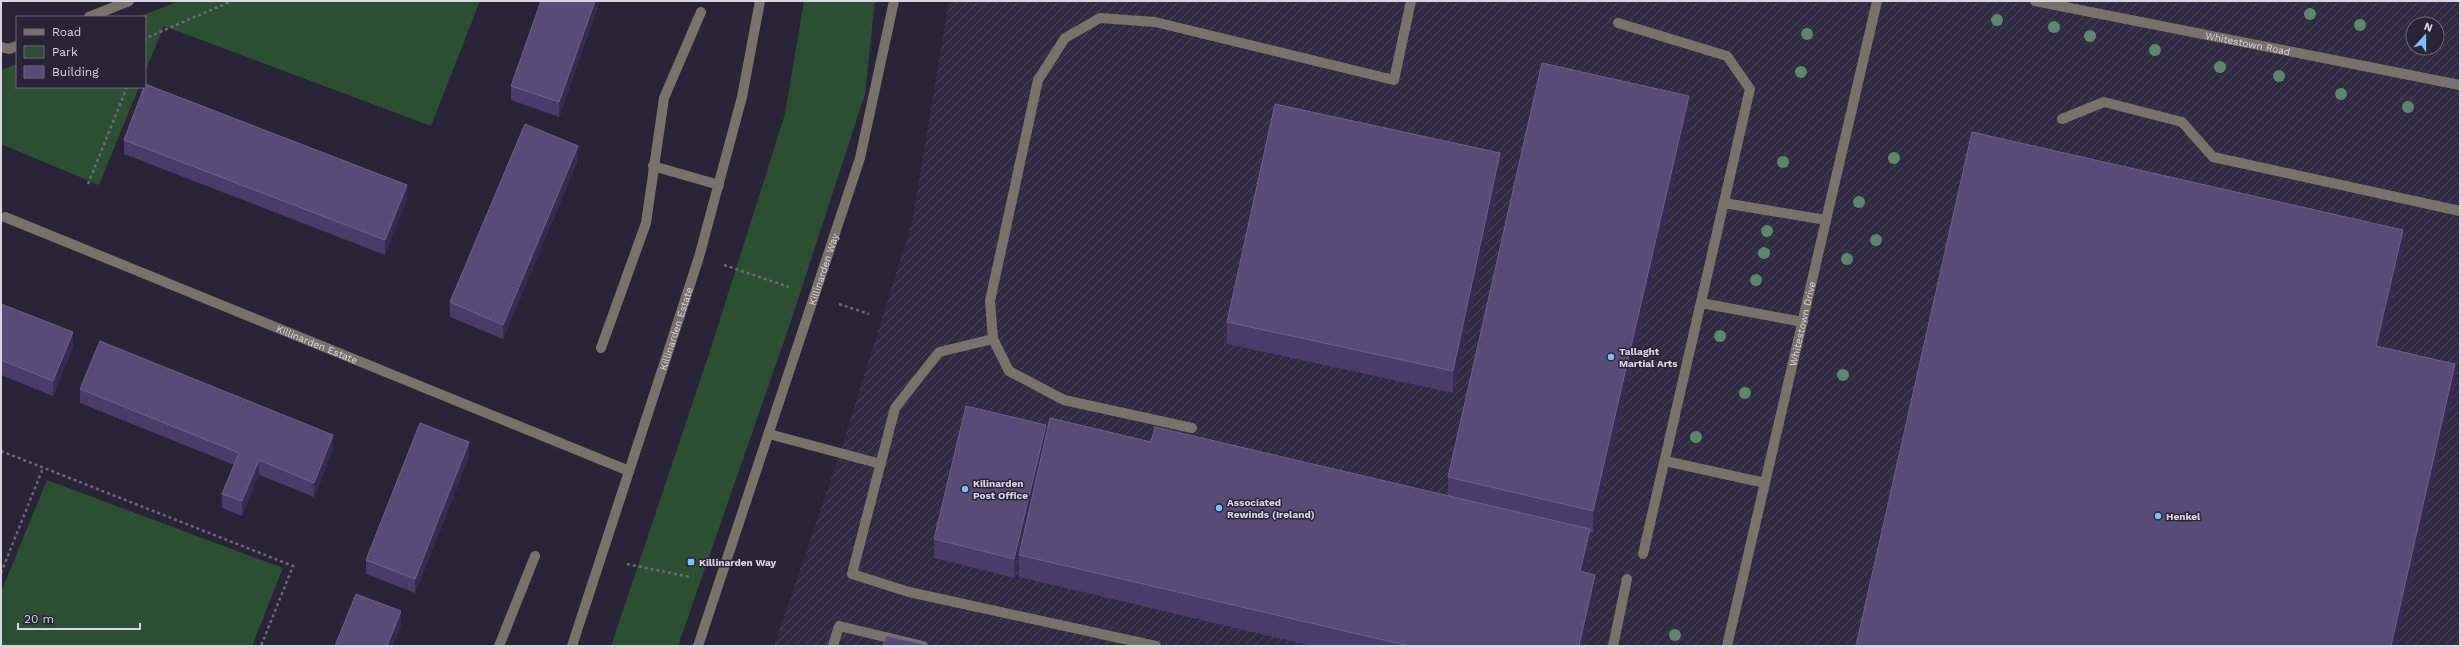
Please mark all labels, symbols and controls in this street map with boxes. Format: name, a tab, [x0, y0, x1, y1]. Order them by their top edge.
legend	[16, 16, 146, 88]
north arrow	[2405, 16, 2445, 56]
text: N	[2422, 20, 2435, 35]
text: Road	[52, 25, 81, 39]
street label: Whitestown Road	[2204, 30, 2291, 57]
text: Park	[52, 45, 78, 59]
text: Building	[52, 65, 99, 79]
street label: Killinarden Way	[807, 231, 841, 307]
street label: Whitestown Drive	[1787, 280, 1818, 367]
street label: Killinarden Estate	[657, 285, 695, 372]
street label: Killinarden Estate	[275, 323, 359, 366]
place label: Tallaght Martial Arts	[1619, 346, 1678, 369]
marker: Tallaght Martial Arts	[1606, 352, 1616, 362]
place label: Kilinarden Post Office	[973, 478, 1028, 501]
marker: Kilinarden Post Office	[960, 484, 970, 494]
place label: Associated Rewinds (Ireland)	[1227, 497, 1315, 520]
marker: Associated Rewinds (Ireland)	[1214, 503, 1224, 513]
marker: Henkel	[2153, 511, 2163, 521]
place label: Henkel	[2166, 511, 2201, 522]
marker: Killinarden Way	[686, 557, 696, 567]
place label: Killinarden Way	[699, 557, 776, 568]
scale bar	[18, 605, 140, 631]
text: 20 m	[24, 612, 54, 626]

